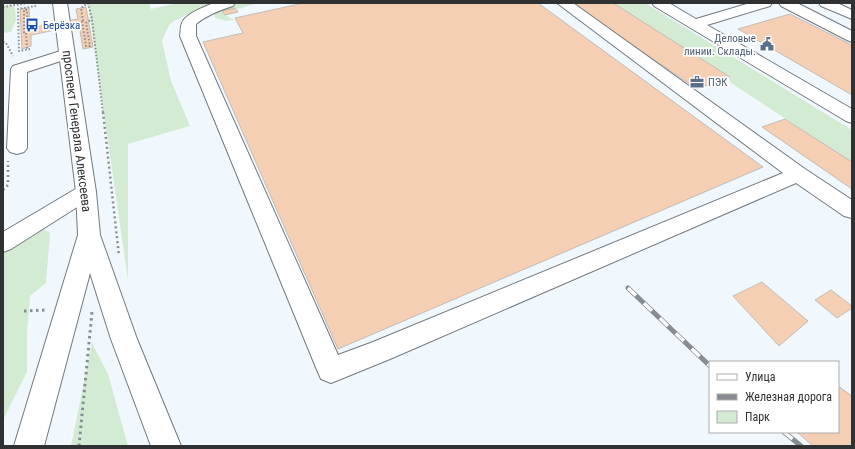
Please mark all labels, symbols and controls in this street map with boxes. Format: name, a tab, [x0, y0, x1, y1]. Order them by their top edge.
bus stop icon: Берёзка	[24, 17, 40, 33]
place label: Берёзка	[43, 19, 80, 32]
place label: Деловые линии. Склады.	[684, 32, 756, 58]
public building icon: Деловые линии. Склады.	[759, 36, 775, 52]
street label: проспект Генерала Алексеева	[60, 49, 94, 213]
office icon: ПЭК	[689, 74, 705, 90]
place label: ПЭК	[708, 76, 728, 89]
legend	[709, 361, 839, 433]
text: Улица	[745, 370, 776, 384]
text: Железная дорога	[745, 390, 832, 404]
text: Парк	[745, 410, 770, 424]

